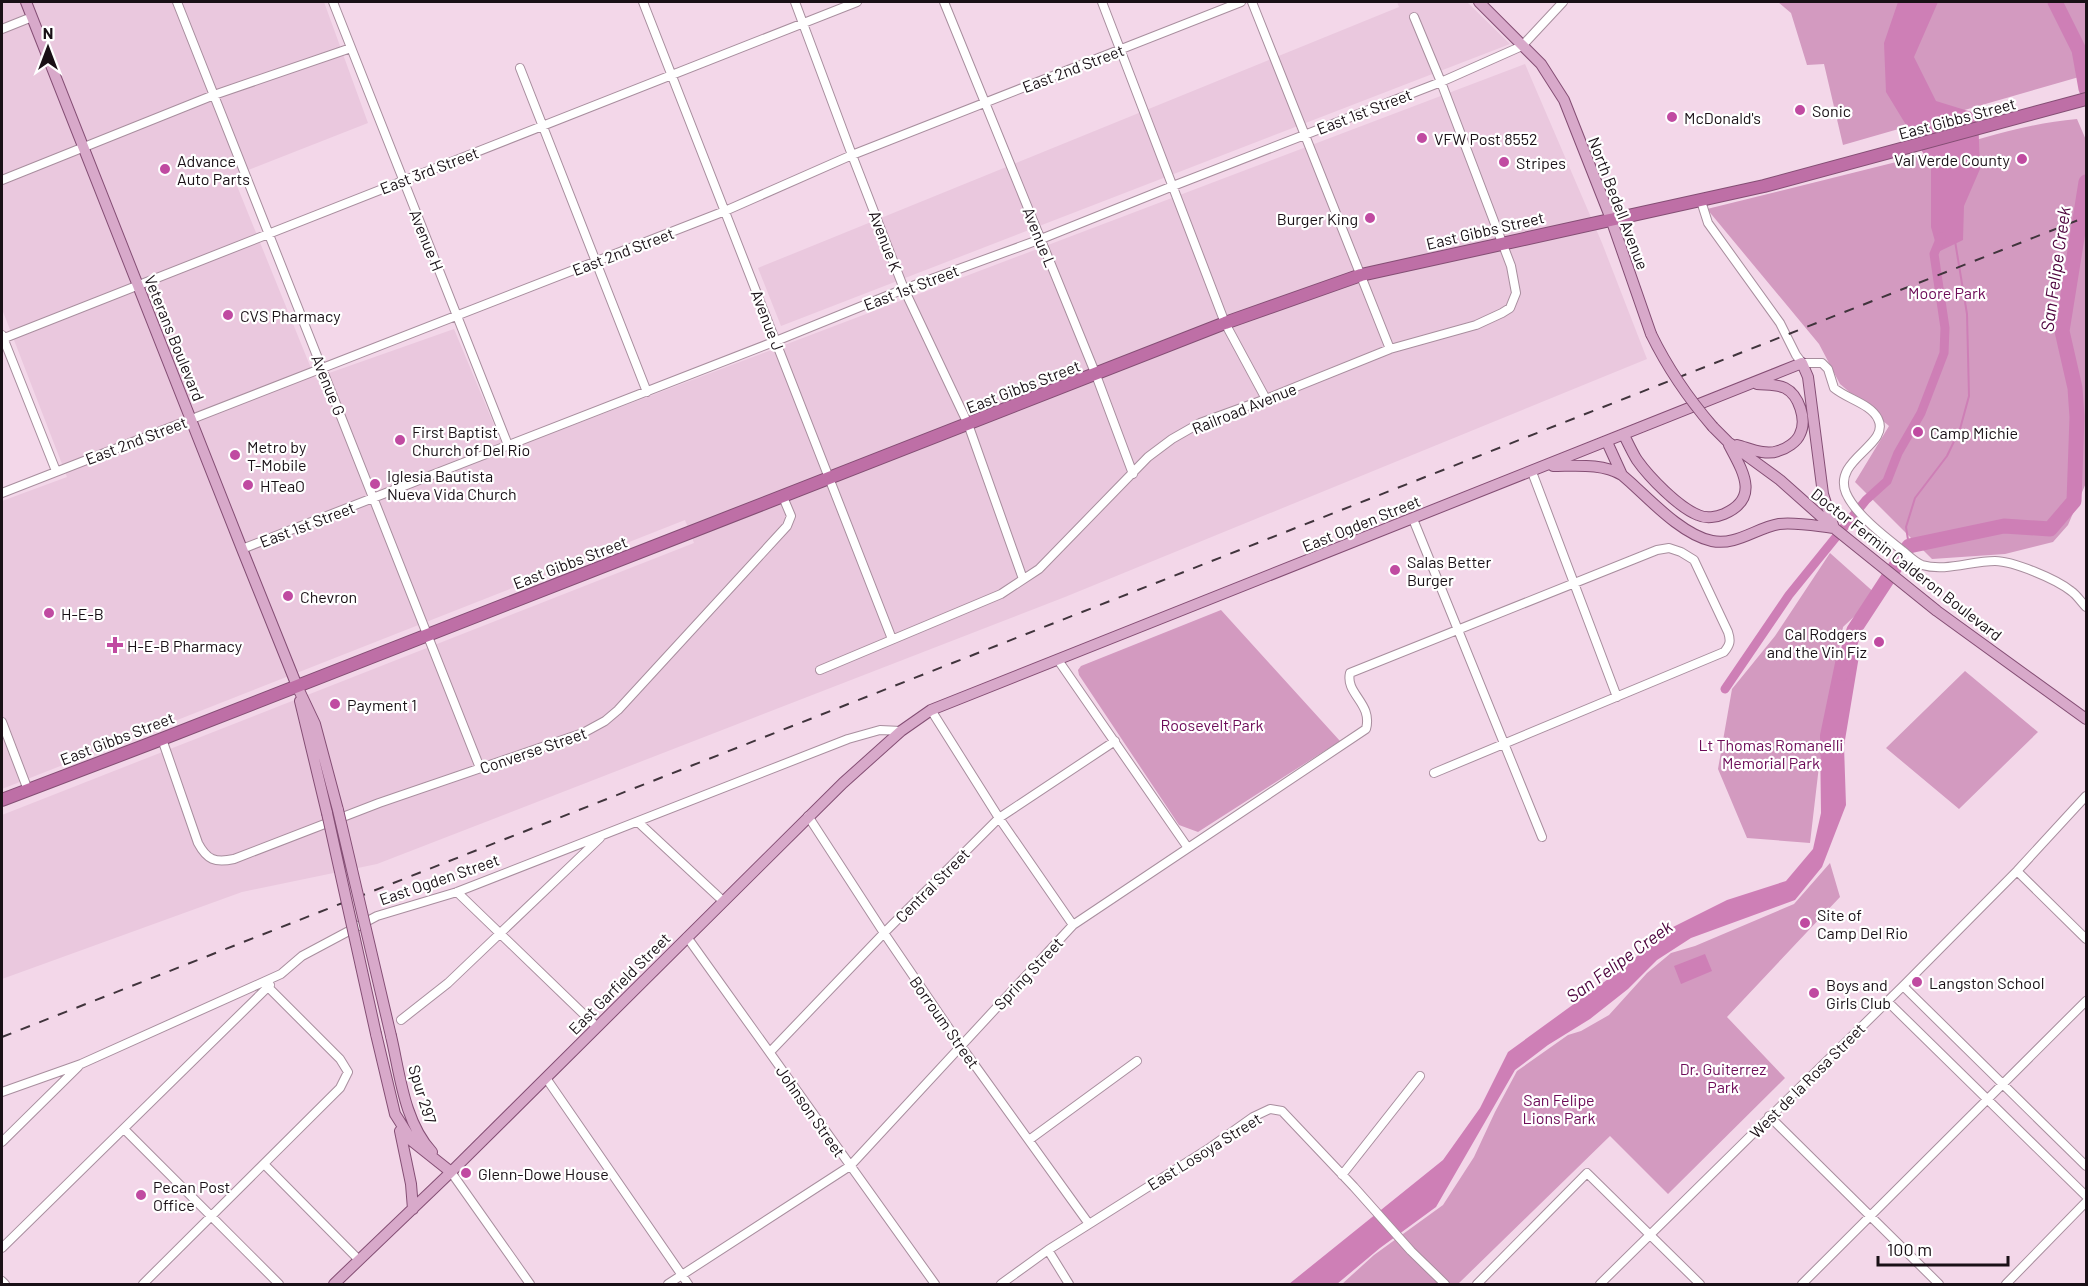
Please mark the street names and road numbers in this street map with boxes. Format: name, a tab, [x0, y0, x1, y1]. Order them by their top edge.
street label: East 2nd Street	[1020, 40, 1126, 96]
street label: East 1st Street	[1314, 84, 1414, 138]
street label: East Gibbs Street	[1896, 93, 2018, 143]
street label: North Bedell Avenue	[1585, 134, 1653, 272]
street label: East 3rd Street	[377, 142, 481, 198]
street label: Avenue L	[1019, 204, 1061, 270]
street label: Avenue H	[406, 207, 448, 273]
street label: East Gibbs Street	[1424, 207, 1546, 253]
street label: Avenue K	[866, 208, 906, 274]
street label: East 2nd Street	[570, 223, 676, 279]
street label: East 1st Street	[861, 260, 961, 314]
street label: Veterans Boulevard	[141, 272, 209, 404]
street label: Avenue J	[748, 287, 788, 353]
street label: Avenue G	[308, 352, 350, 418]
street label: East Gibbs Street	[963, 356, 1083, 416]
street label: Railroad Avenue	[1189, 378, 1299, 438]
street label: East 2nd Street	[83, 412, 189, 468]
street label: Doctor Fermin Calderon Boulevard	[1808, 484, 2006, 644]
street label: East Ogden Street	[1299, 491, 1423, 555]
street label: East 1st Street	[257, 497, 357, 551]
street label: East Gibbs Street	[510, 532, 630, 592]
street label: East Gibbs Street	[57, 708, 177, 768]
street label: Converse Street	[477, 723, 589, 777]
street label: Central Street	[891, 844, 973, 926]
street label: East Ogden Street	[376, 850, 502, 908]
street label: East Garfield Street	[564, 928, 674, 1038]
street label: Spring Street	[990, 933, 1066, 1013]
street label: Borroum Street	[906, 972, 984, 1072]
street label: West de la Rosa Street	[1745, 1018, 1869, 1142]
street label: Spur 297	[405, 1062, 441, 1126]
street label: Johnson Street	[772, 1062, 850, 1160]
street label: East Losoya Street	[1144, 1108, 1264, 1194]

